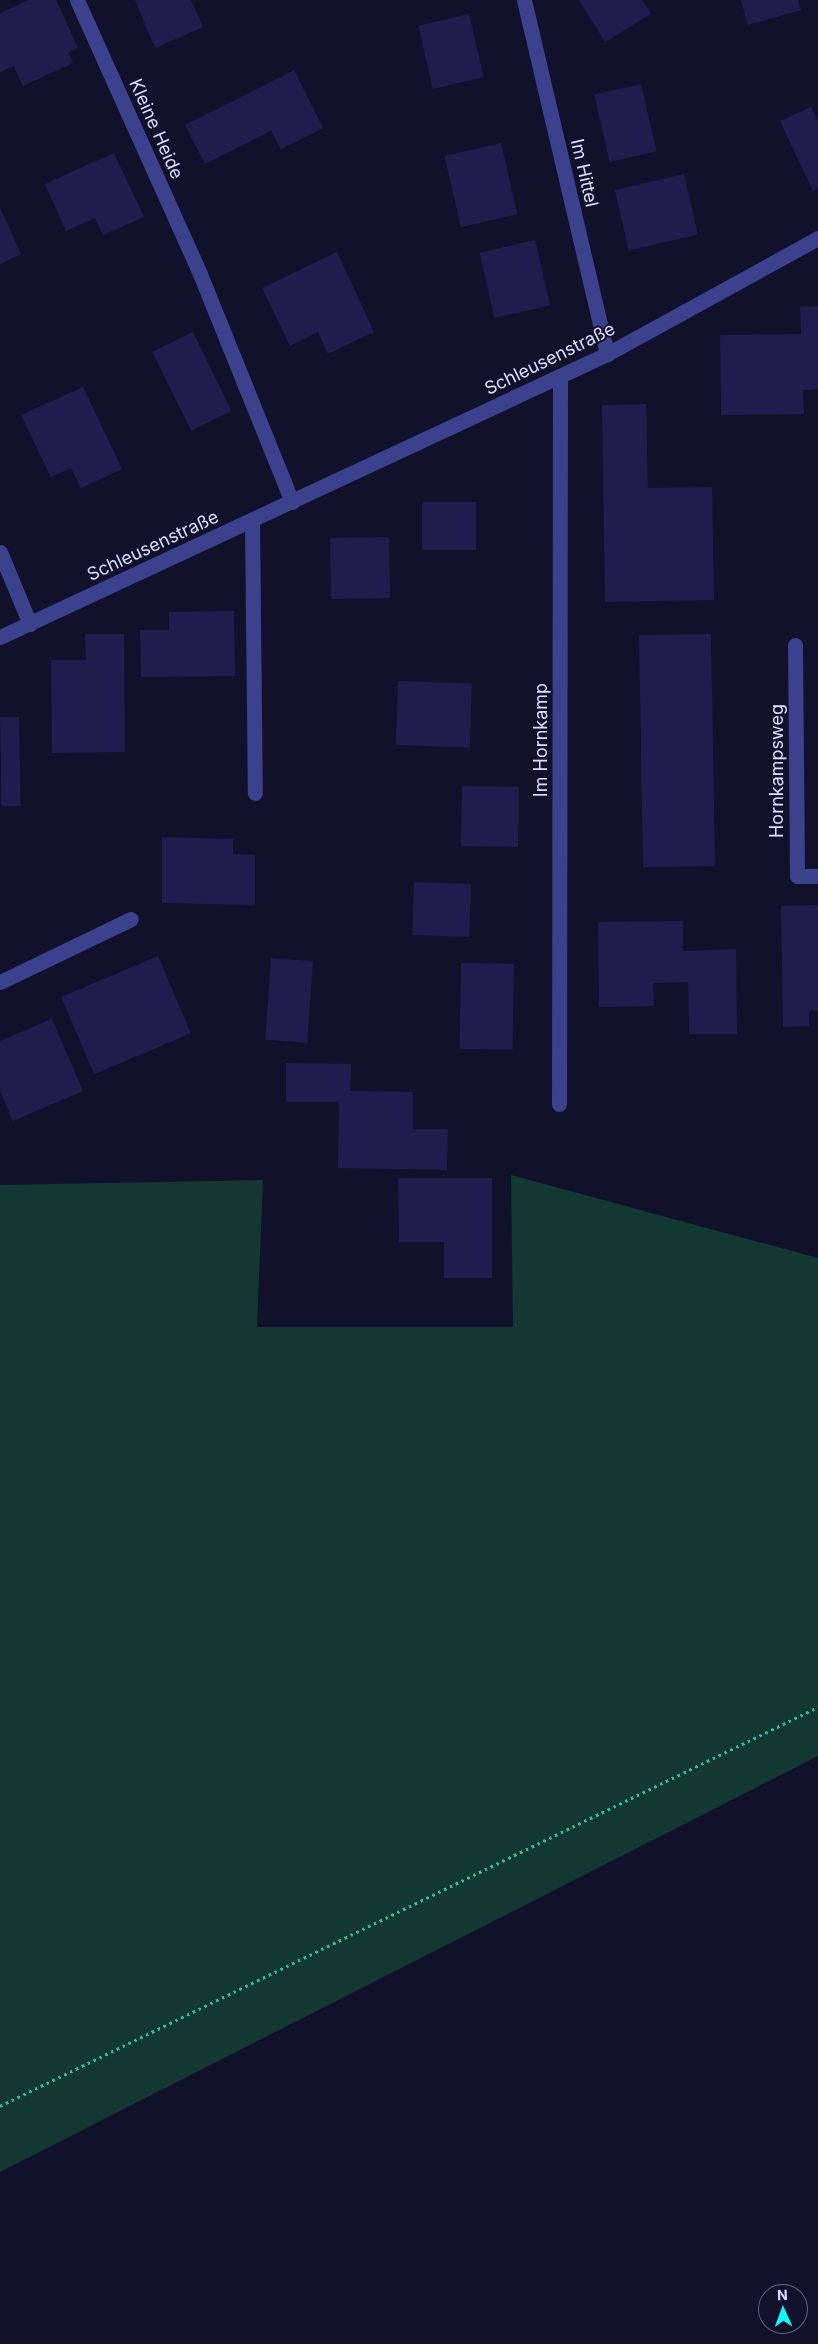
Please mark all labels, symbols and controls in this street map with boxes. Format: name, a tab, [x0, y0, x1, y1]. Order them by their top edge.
street label: Kleine Heide	[124, 76, 188, 182]
street label: Im Hittel	[566, 137, 602, 209]
street label: Schleusenstraße	[481, 318, 619, 400]
street label: Schleusenstraße	[84, 506, 222, 586]
street label: Im Hornkamp	[530, 683, 552, 797]
street label: Hornkampsweg	[766, 704, 788, 838]
north arrow	[758, 2284, 808, 2334]
text: N	[777, 2286, 788, 2303]

